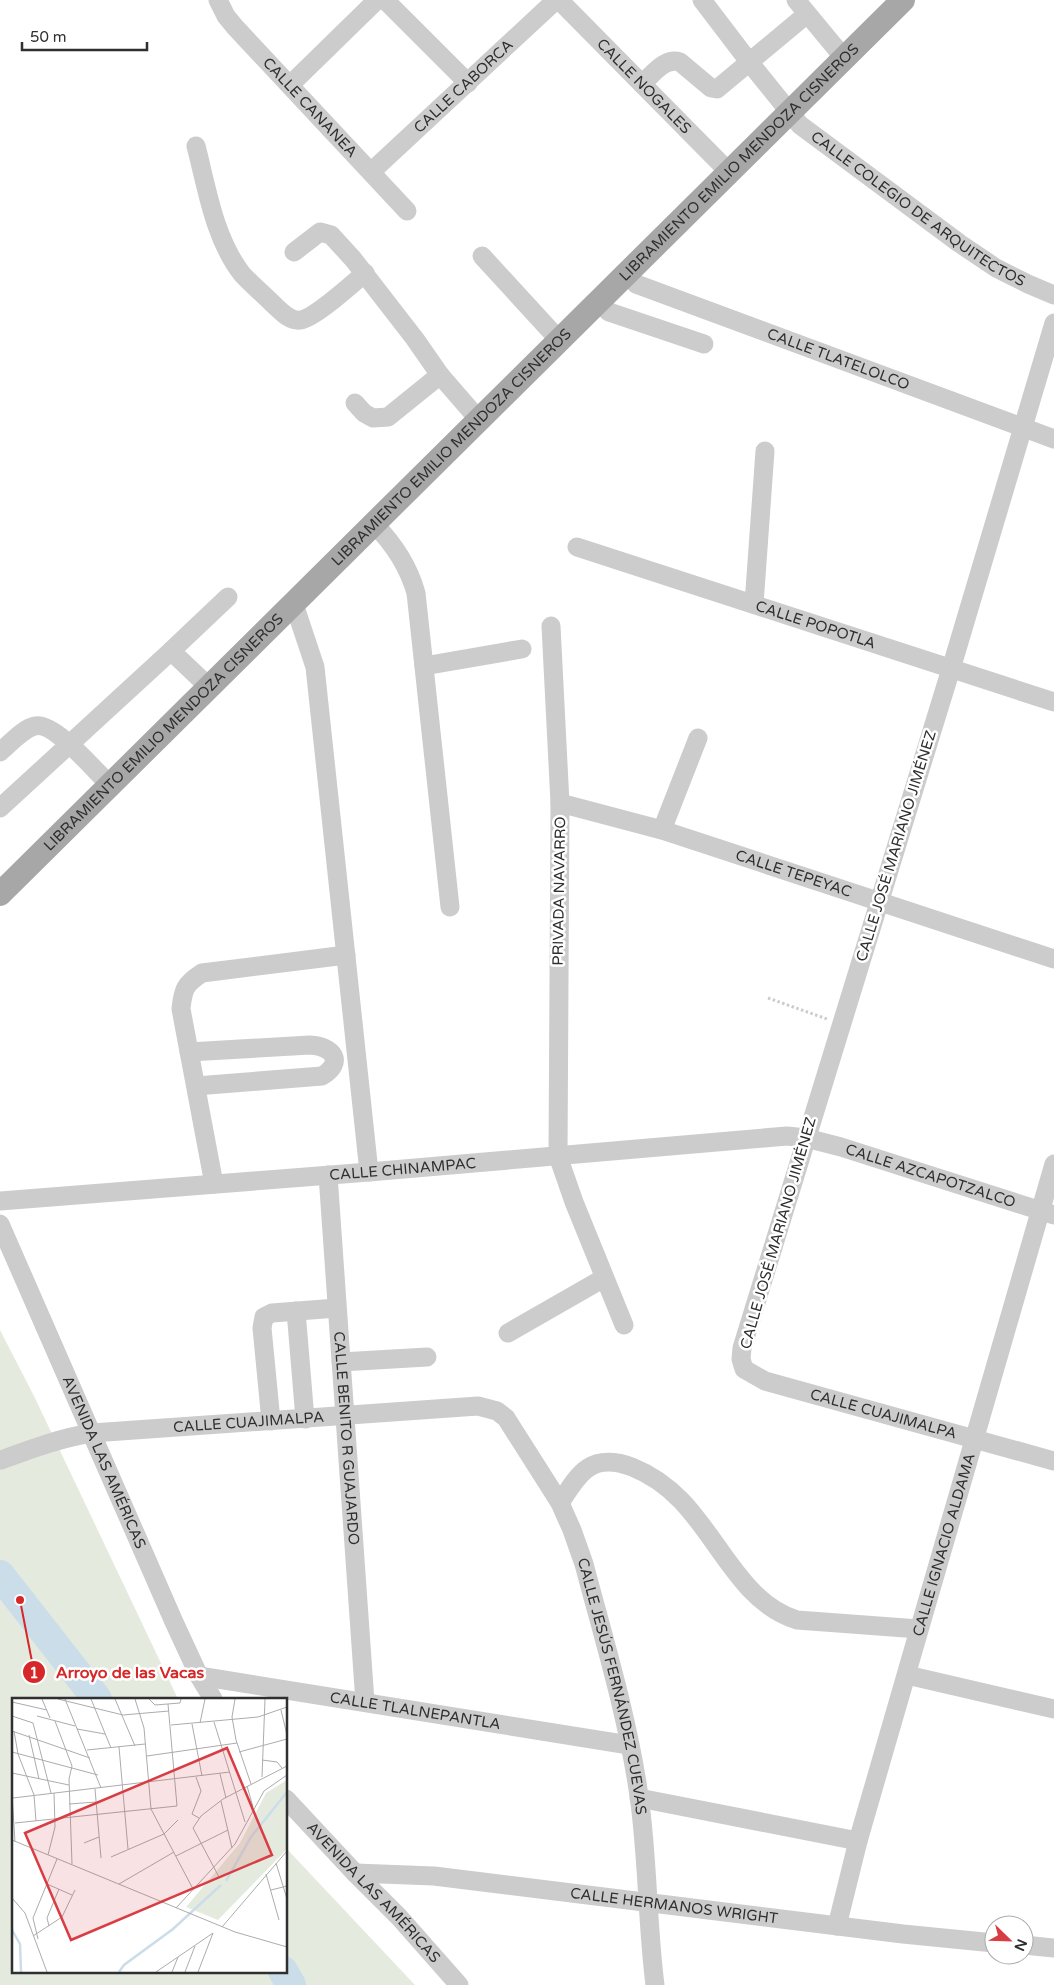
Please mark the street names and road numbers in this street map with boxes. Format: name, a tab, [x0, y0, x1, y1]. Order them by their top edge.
street label: CALLE NOGALES	[593, 35, 695, 137]
street label: CALLE CABORCA	[410, 36, 517, 137]
street label: LIBRAMIENTO EMILIO MENDOZA CISNEROS	[616, 40, 863, 285]
street label: CALLE CANANEA	[259, 54, 361, 161]
street label: CALLE COLEGIO DE ARQUITECTOS	[807, 127, 1028, 290]
street label: CALLE TLATELOLCO	[765, 324, 912, 394]
street label: LIBRAMIENTO EMILIO MENDOZA CISNEROS	[328, 325, 575, 570]
street label: CALLE POPOTLA	[753, 597, 878, 652]
street label: LIBRAMIENTO EMILIO MENDOZA CISNEROS	[40, 610, 287, 855]
street label: CALLE JOSÉ MARIANO JIMÉNEZ	[852, 728, 940, 964]
street label: PRIVADA NAVARRO	[549, 816, 569, 966]
street label: CALLE TEPEYAC	[733, 846, 854, 901]
street label: CALLE JOSÉ MARIANO JIMÉNEZ	[736, 1115, 820, 1351]
street label: CALLE AZCAPOTZALCO	[843, 1140, 1018, 1211]
street label: CALLE CHINAMPAC	[329, 1154, 477, 1184]
street label: CALLE BENITO R GUAJARDO	[330, 1331, 363, 1546]
street label: AVENIDA LAS AMÉRICAS	[58, 1373, 150, 1551]
street label: CALLE CUAJIMALPA	[808, 1385, 959, 1443]
street label: CALLE CUAJIMALPA	[172, 1408, 325, 1436]
street label: CALLE IGNACIO ALDAMA	[909, 1451, 979, 1638]
street label: CALLE JESÚS FERNÁNDEZ CUEVAS	[573, 1555, 650, 1816]
street label: CALLE TLALNEPANTLA	[329, 1688, 502, 1733]
street label: AVENIDA LAS AMÉRICAS	[303, 1818, 444, 1966]
street label: CALLE HERMANOS WRIGHT	[569, 1884, 779, 1927]

